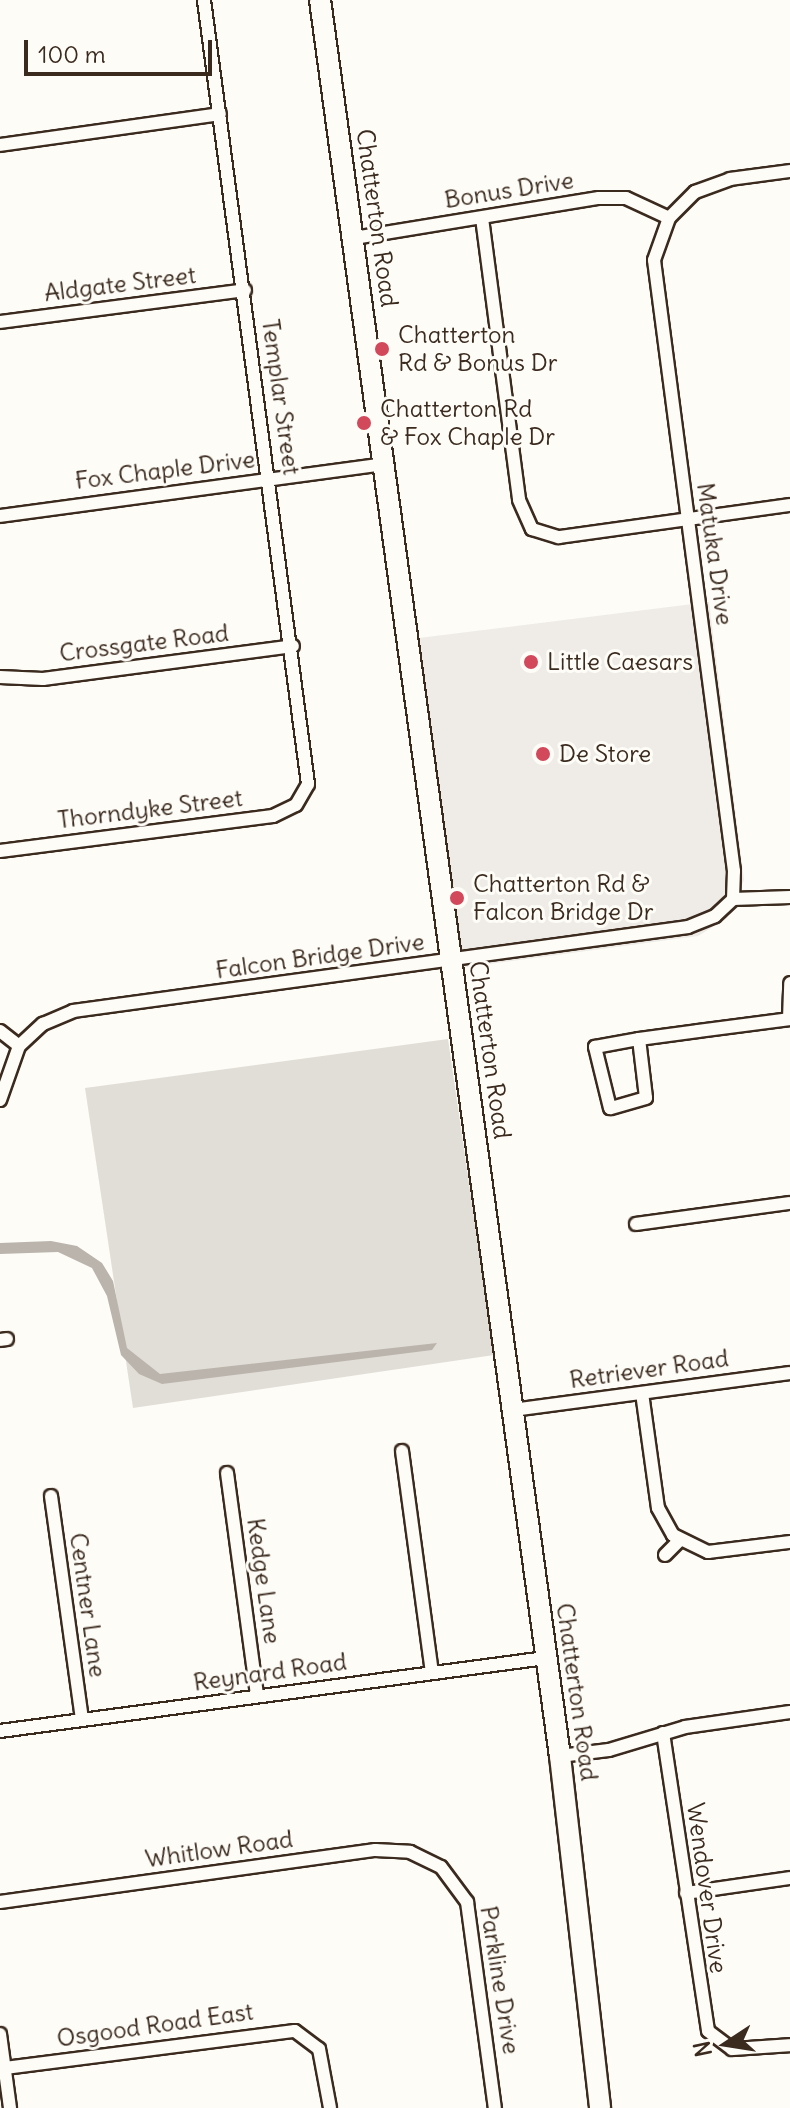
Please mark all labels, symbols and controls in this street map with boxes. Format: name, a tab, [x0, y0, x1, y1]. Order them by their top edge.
scale bar	[28, 24, 216, 74]
text: 100 m	[38, 39, 106, 69]
street label: Chatterton Road	[350, 127, 404, 309]
street label: Bonus Drive	[442, 166, 576, 214]
street label: Aldgate Street	[43, 260, 197, 308]
street label: Templar Street	[256, 317, 306, 477]
place label: Chatterton Rd & Bonus Dr	[398, 321, 557, 377]
marker: Chatterton Rd & Bonus Dr	[373, 340, 391, 358]
place label: Chatterton Rd & Fox Chaple Dr	[380, 395, 555, 451]
marker: Chatterton Rd & Fox Chaple Dr	[355, 414, 373, 432]
street label: Fox Chaple Drive	[73, 445, 257, 495]
street label: Matuka Drive	[691, 481, 739, 627]
street label: Crossgate Road	[58, 618, 230, 668]
place label: Little Caesars	[547, 648, 693, 676]
marker: Little Caesars	[522, 653, 540, 671]
place label: De Store	[559, 740, 651, 768]
marker: De Store	[534, 745, 552, 763]
street label: Thorndyke Street	[56, 783, 244, 835]
place label: Chatterton Rd & Falcon Bridge Dr	[473, 870, 653, 926]
marker: Chatterton Rd & Falcon Bridge Dr	[448, 889, 466, 907]
street label: Falcon Bridge Drive	[214, 927, 426, 985]
street label: Chatterton Road	[463, 959, 517, 1141]
street label: Retriever Road	[568, 1344, 730, 1394]
street label: Kedge Lane	[241, 1516, 287, 1646]
street label: Centner Lane	[64, 1531, 112, 1679]
street label: Chatterton Road	[550, 1601, 604, 1783]
street label: Reynard Road	[191, 1647, 349, 1697]
street label: Wendover Drive	[681, 1801, 733, 1975]
street label: Whitlow Road	[143, 1824, 295, 1874]
street label: Parkline Drive	[474, 1904, 526, 2056]
street label: Osgood Road East	[55, 1997, 255, 2053]
north arrow	[686, 2004, 766, 2084]
text: N	[687, 2039, 718, 2059]

